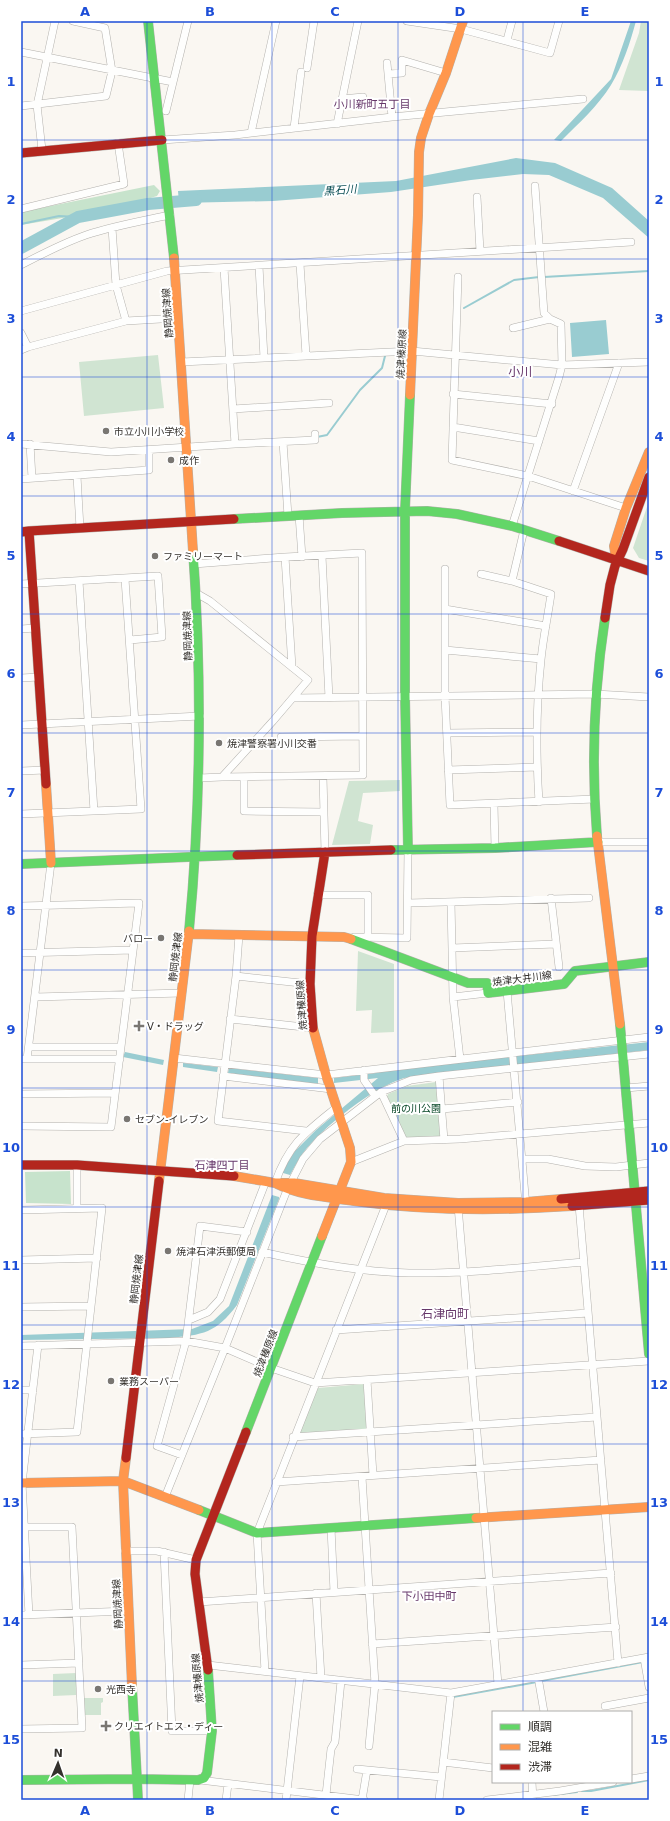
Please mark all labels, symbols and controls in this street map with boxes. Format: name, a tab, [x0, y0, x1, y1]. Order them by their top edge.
text: A	[80, 4, 90, 19]
text: B	[205, 4, 215, 19]
text: C	[330, 4, 340, 19]
text: D	[455, 4, 466, 19]
text: E	[581, 4, 589, 19]
text: 1	[6, 74, 16, 89]
text: 1	[654, 74, 664, 89]
district label: 小川新町五丁目	[334, 98, 411, 111]
water label: 黒石川	[323, 183, 358, 198]
text: 2	[6, 192, 16, 207]
text: 2	[654, 192, 664, 207]
street label: 静岡焼津線	[160, 288, 175, 338]
text: 3	[6, 311, 16, 326]
text: 3	[654, 311, 664, 326]
street label: 焼津榛原線	[395, 329, 408, 379]
district label: 小川	[508, 365, 532, 379]
marker: 市立小川小学校	[101, 426, 111, 436]
place label: 市立小川小学校	[114, 426, 184, 437]
text: 4	[6, 429, 16, 444]
text: 4	[654, 429, 664, 444]
marker: 成作	[166, 455, 176, 465]
place label: 成作	[179, 455, 199, 466]
text: 5	[6, 548, 16, 563]
text: 5	[654, 548, 664, 563]
marker: ファミリーマート	[150, 551, 160, 561]
place label: ファミリーマート	[163, 551, 243, 562]
street label: 静岡焼津線	[181, 611, 194, 661]
text: 6	[6, 666, 16, 681]
text: 6	[654, 666, 664, 681]
marker: 焼津警察署小川交番	[214, 738, 224, 748]
place label: 焼津警察署小川交番	[227, 738, 317, 749]
text: 7	[6, 785, 16, 800]
text: 7	[654, 785, 664, 800]
text: 8	[6, 903, 16, 918]
text: 8	[654, 903, 664, 918]
street label: 静岡焼津線	[167, 932, 184, 983]
place label: バロー	[123, 933, 153, 944]
marker: バロー	[156, 933, 166, 943]
street label: 焼津大井川線	[492, 969, 553, 988]
street label: 焼津榛原線	[294, 980, 309, 1030]
marker: V・ドラッグ	[134, 1021, 144, 1031]
place label: V・ドラッグ	[147, 1021, 204, 1032]
text: 9	[6, 1022, 16, 1037]
text: 9	[654, 1022, 664, 1037]
park label: 前の川公園	[391, 1103, 441, 1114]
marker: セブン-イレブン	[122, 1114, 132, 1124]
place label: セブン-イレブン	[135, 1114, 209, 1125]
text: 10	[2, 1140, 20, 1155]
text: 10	[650, 1140, 668, 1155]
district label: 石津四丁目	[195, 1159, 250, 1172]
marker: 焼津石津浜郵便局	[163, 1246, 173, 1256]
place label: 焼津石津浜郵便局	[176, 1246, 256, 1257]
street label: 静岡焼津線	[128, 1254, 145, 1305]
text: 11	[2, 1258, 20, 1273]
text: 11	[650, 1258, 668, 1273]
district label: 石津向町	[421, 1307, 469, 1321]
street label: 焼津榛原線	[251, 1328, 280, 1378]
marker: 業務スーパー	[106, 1376, 116, 1386]
place label: 業務スーパー	[119, 1376, 179, 1387]
text: 12	[2, 1377, 20, 1392]
text: 12	[650, 1377, 668, 1392]
text: 13	[2, 1495, 20, 1510]
text: 13	[650, 1495, 668, 1510]
street label: 静岡焼津線	[111, 1579, 124, 1629]
district label: 下小田中町	[402, 1590, 457, 1603]
text: 14	[2, 1614, 20, 1629]
text: 14	[650, 1614, 668, 1629]
street label: 焼津榛原線	[190, 1653, 205, 1703]
marker: 光西寺	[93, 1684, 103, 1694]
place label: 光西寺	[106, 1684, 136, 1695]
legend	[492, 1711, 632, 1783]
text: 順調	[528, 1720, 552, 1734]
marker: クリエイトエス・ディー	[101, 1721, 111, 1731]
place label: クリエイトエス・ディー	[114, 1721, 223, 1732]
text: 15	[2, 1732, 20, 1747]
text: 15	[650, 1732, 668, 1747]
text: 混雑	[528, 1740, 552, 1754]
north arrow	[38, 1743, 78, 1783]
text: N	[53, 1747, 63, 1760]
text: 渋滞	[528, 1760, 552, 1774]
text: A	[80, 1803, 90, 1818]
text: B	[205, 1803, 215, 1818]
text: C	[330, 1803, 340, 1818]
text: D	[455, 1803, 466, 1818]
text: E	[581, 1803, 589, 1818]

